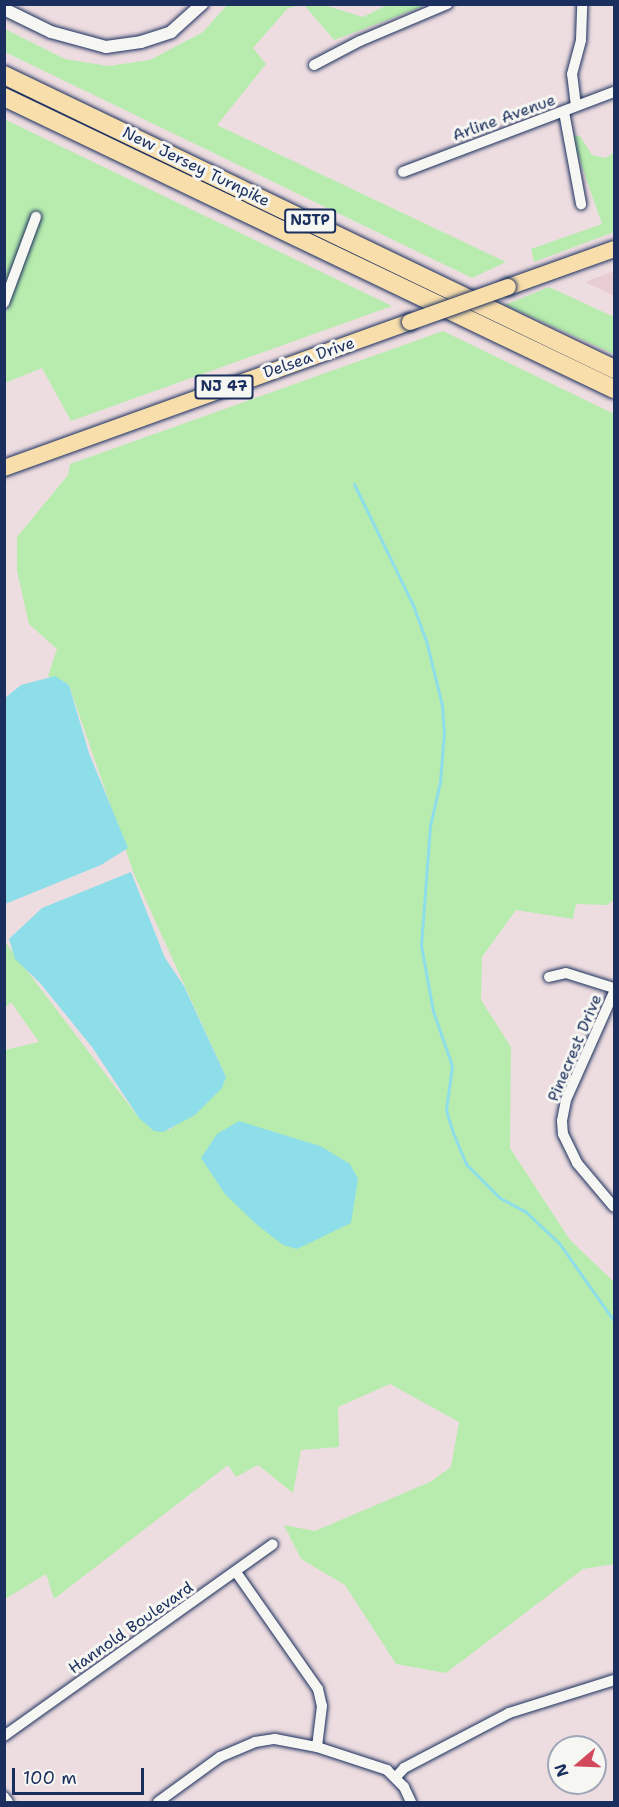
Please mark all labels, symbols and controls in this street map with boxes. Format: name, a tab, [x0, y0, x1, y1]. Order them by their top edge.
street label: Arline Avenue	[450, 90, 558, 146]
street label: New Jersey Turnpike	[119, 123, 273, 211]
road number: NJTP	[283, 209, 337, 233]
street label: Delsea Drive	[261, 333, 357, 383]
road number: NJ 47	[194, 375, 254, 399]
street label: Pinecrest Drive	[544, 991, 606, 1105]
street label: Hannold Boulevard	[65, 1578, 197, 1678]
north arrow	[547, 1735, 607, 1795]
scale bar	[15, 1756, 147, 1794]
text: N	[549, 1761, 573, 1780]
text: 100 m	[23, 1766, 77, 1790]

